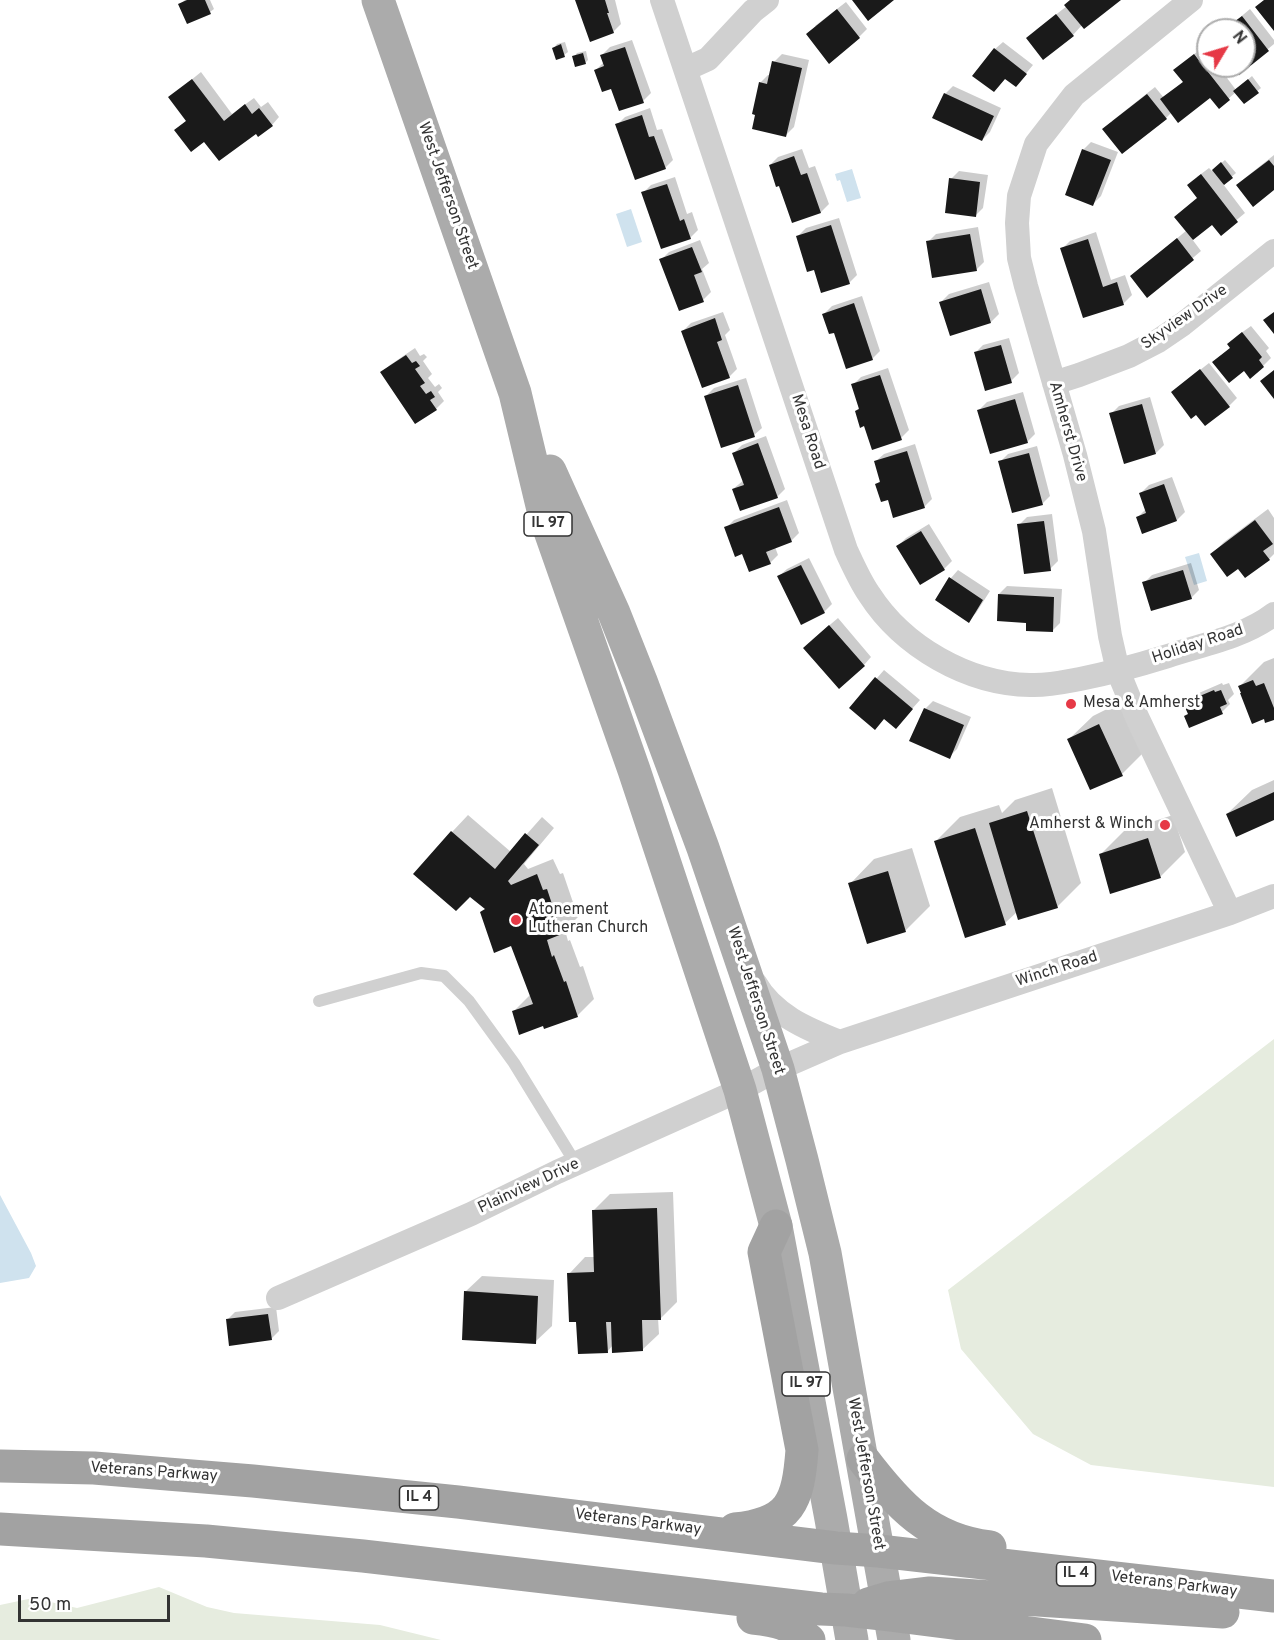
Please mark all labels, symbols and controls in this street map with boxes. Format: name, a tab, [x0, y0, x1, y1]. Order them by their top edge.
north arrow	[1196, 18, 1256, 78]
text: N	[1227, 27, 1250, 49]
street label: West Jefferson Street	[413, 120, 481, 272]
street label: Skyview Drive	[1138, 281, 1232, 355]
street label: Amherst Drive	[1044, 380, 1090, 484]
street label: Mesa Road	[786, 392, 828, 472]
road number: IL 97	[524, 512, 572, 536]
street label: Holiday Road	[1150, 621, 1246, 669]
place label: Mesa & Amherst	[1083, 694, 1200, 714]
marker: Mesa & Amherst	[1064, 697, 1078, 711]
place label: Amherst & Winch	[1029, 815, 1153, 835]
marker: Amherst & Winch	[1158, 818, 1172, 832]
place label: Atonement Lutheran Church	[528, 901, 648, 939]
marker: Atonement Lutheran Church	[509, 913, 523, 927]
street label: West Jefferson Street	[722, 924, 788, 1078]
street label: Winch Road	[1014, 948, 1100, 992]
street label: Plainview Drive	[475, 1155, 583, 1219]
road number: IL 97	[782, 1372, 830, 1396]
street label: West Jefferson Street	[842, 1396, 888, 1552]
street label: Veterans Parkway	[90, 1459, 218, 1487]
road number: IL 4	[400, 1486, 438, 1510]
street label: Veterans Parkway	[573, 1506, 703, 1540]
road number: IL 4	[1056, 1562, 1096, 1586]
street label: Veterans Parkway	[1109, 1568, 1239, 1602]
scale bar	[21, 1583, 172, 1621]
text: 50 m	[29, 1594, 71, 1617]

